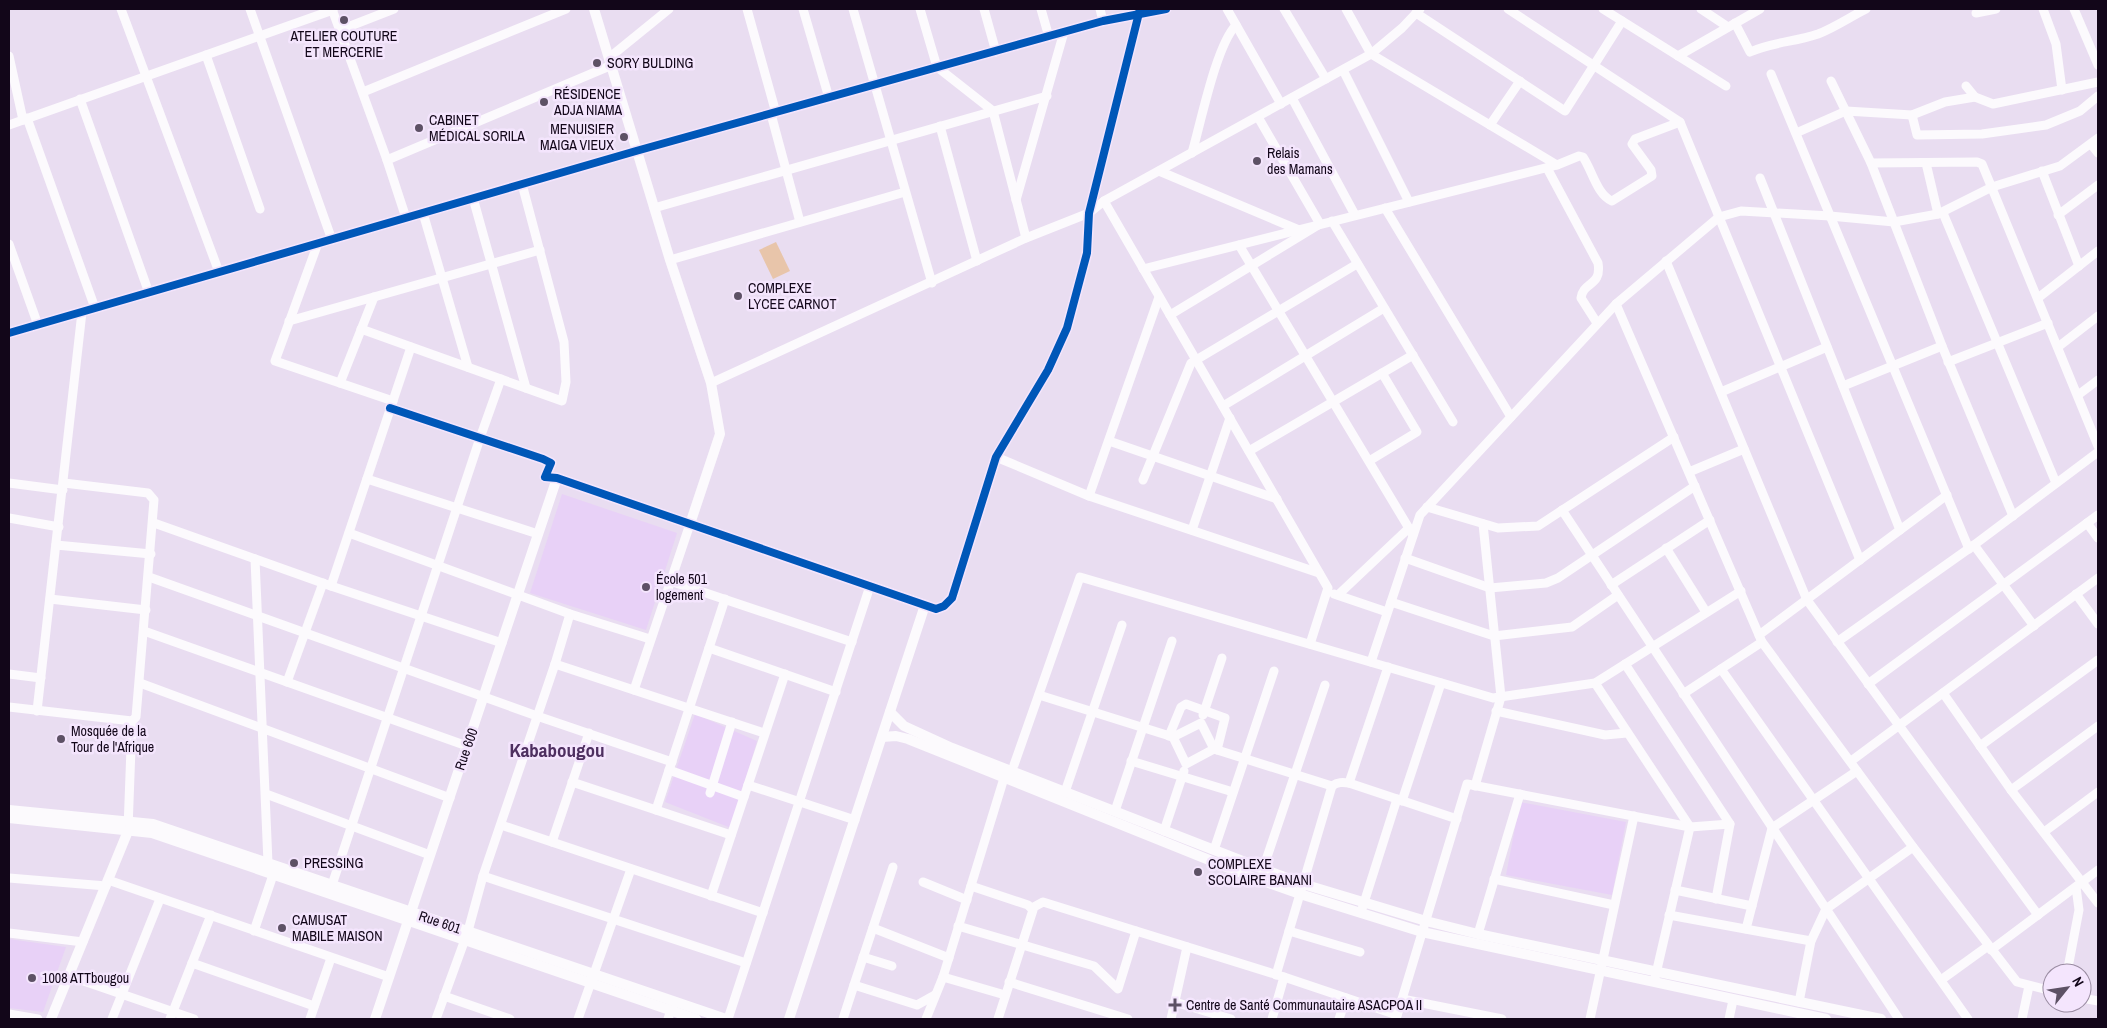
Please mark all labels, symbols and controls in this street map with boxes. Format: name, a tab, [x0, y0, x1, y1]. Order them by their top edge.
marker: ATELIER COUTURE ET MERCERIE	[338, 14, 350, 26]
place label: ATELIER COUTURE ET MERCERIE	[290, 27, 397, 61]
place label: SORY BULDING	[607, 54, 693, 72]
marker: SORY BULDING	[591, 57, 603, 69]
place label: RÉSIDENCE ADJA NIAMA	[553, 85, 623, 119]
marker: RÉSIDENCE ADJA NIAMA	[538, 96, 550, 108]
place label: CABINET MÉDICAL SORILA	[429, 111, 525, 145]
place label: MENUISIER MAIGA VIEUX	[540, 120, 614, 154]
marker: CABINET MÉDICAL SORILA	[413, 122, 425, 134]
marker: MENUISIER MAIGA VIEUX	[618, 131, 630, 143]
place label: Relais des Mamans	[1267, 144, 1333, 178]
marker: Relais des Mamans	[1251, 155, 1263, 167]
place label: COMPLEXE LYCEE CARNOT	[748, 279, 836, 313]
marker: COMPLEXE LYCEE CARNOT	[732, 290, 744, 302]
place label: École 501 logement	[656, 570, 708, 604]
marker: École 501 logement	[640, 581, 652, 593]
place label: Mosquée de la Tour de l'Afrique	[71, 722, 154, 756]
street label: Rue 600	[450, 726, 482, 772]
marker: Mosquée de la Tour de l'Afrique	[55, 733, 67, 745]
district label: Kababougou	[509, 737, 605, 763]
place label: PRESSING	[304, 854, 363, 872]
place label: COMPLEXE SCOLAIRE BANANI	[1208, 855, 1312, 889]
marker: PRESSING	[288, 857, 300, 869]
marker: COMPLEXE SCOLAIRE BANANI	[1192, 866, 1204, 878]
street label: Rue 601	[417, 906, 464, 938]
place label: CAMUSAT MABILE MAISON	[292, 911, 383, 945]
marker: CAMUSAT MABILE MAISON	[276, 922, 288, 934]
north arrow	[2042, 963, 2092, 1013]
place label: 1008 ATTbougou	[42, 969, 129, 987]
marker: 1008 ATTbougou	[26, 972, 38, 984]
text: N	[2068, 973, 2088, 990]
place label: Centre de Santé Communautaire ASACPOA II	[1186, 996, 1422, 1014]
marker: Centre de Santé Communautaire ASACPOA II	[1168, 998, 1182, 1012]

